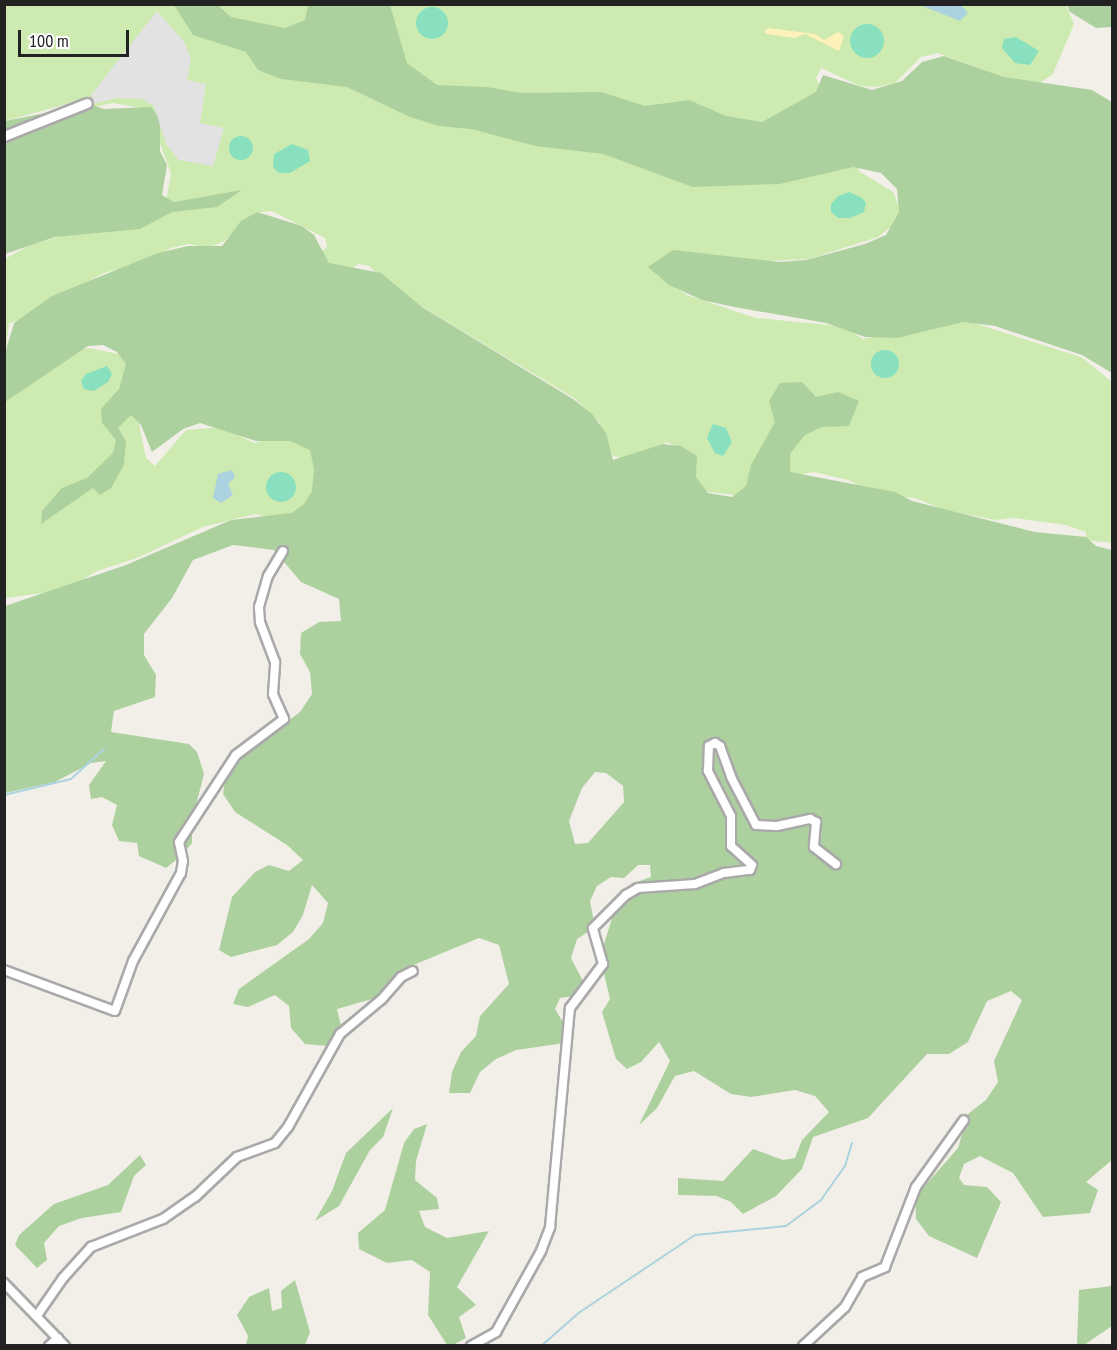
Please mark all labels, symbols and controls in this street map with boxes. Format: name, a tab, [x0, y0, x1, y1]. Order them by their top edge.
scale bar	[21, 18, 132, 56]
text: 100 m	[29, 29, 69, 52]

